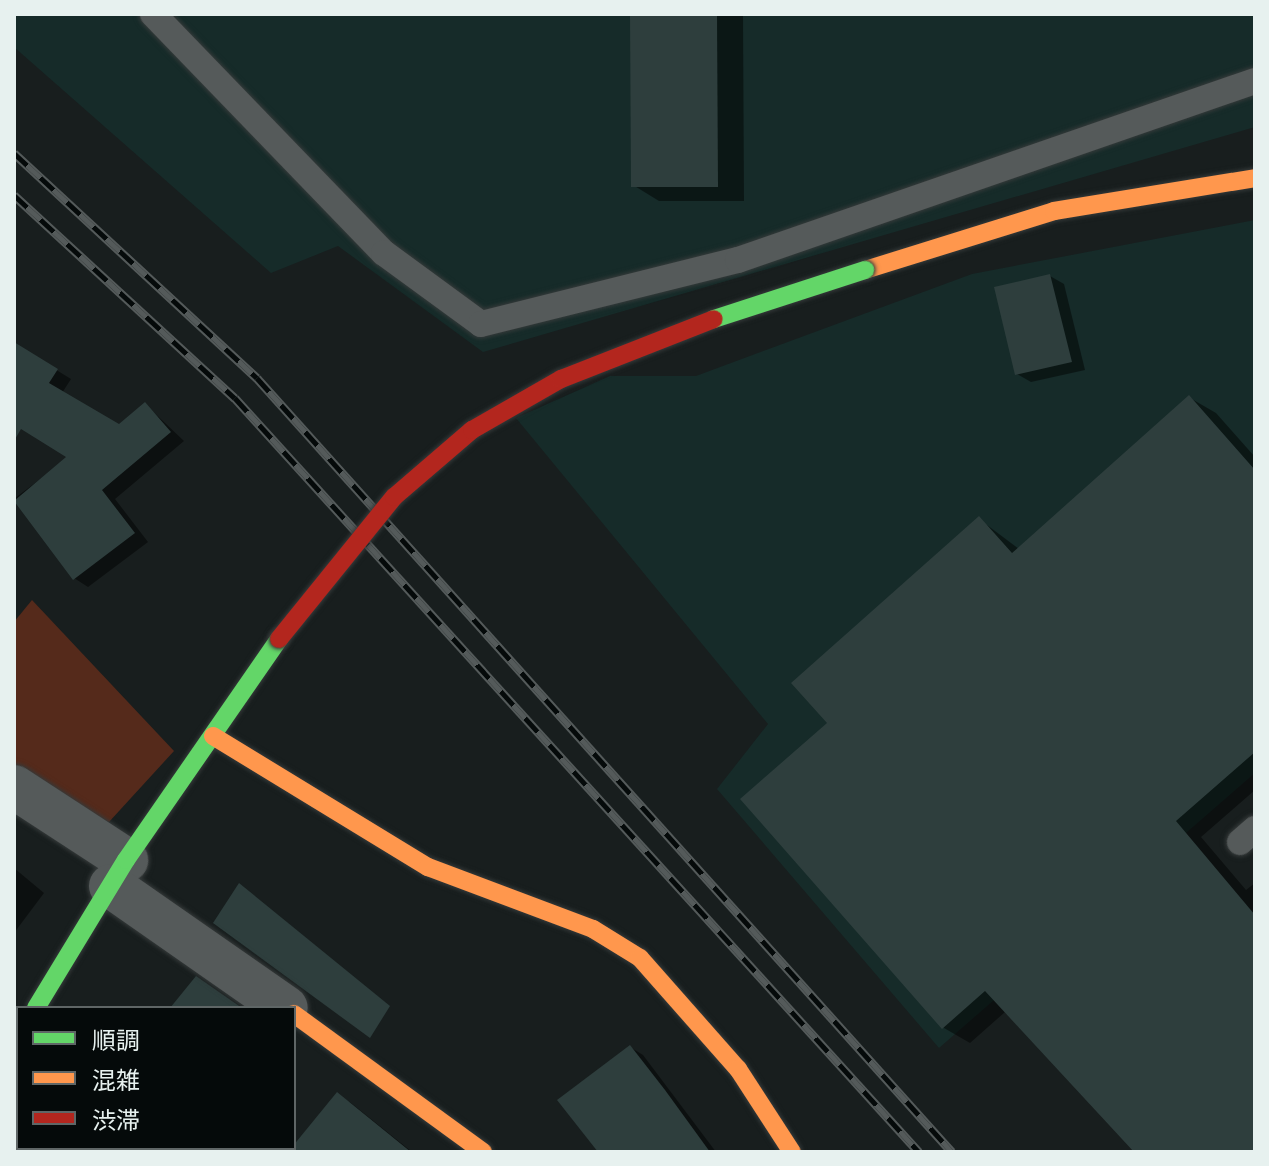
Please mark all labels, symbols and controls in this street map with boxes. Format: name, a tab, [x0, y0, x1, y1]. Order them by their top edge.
legend	[16, 1006, 296, 1150]
text: 順調	[92, 1025, 140, 1054]
text: 混雑	[92, 1065, 140, 1094]
text: 渋滞	[92, 1105, 140, 1134]

